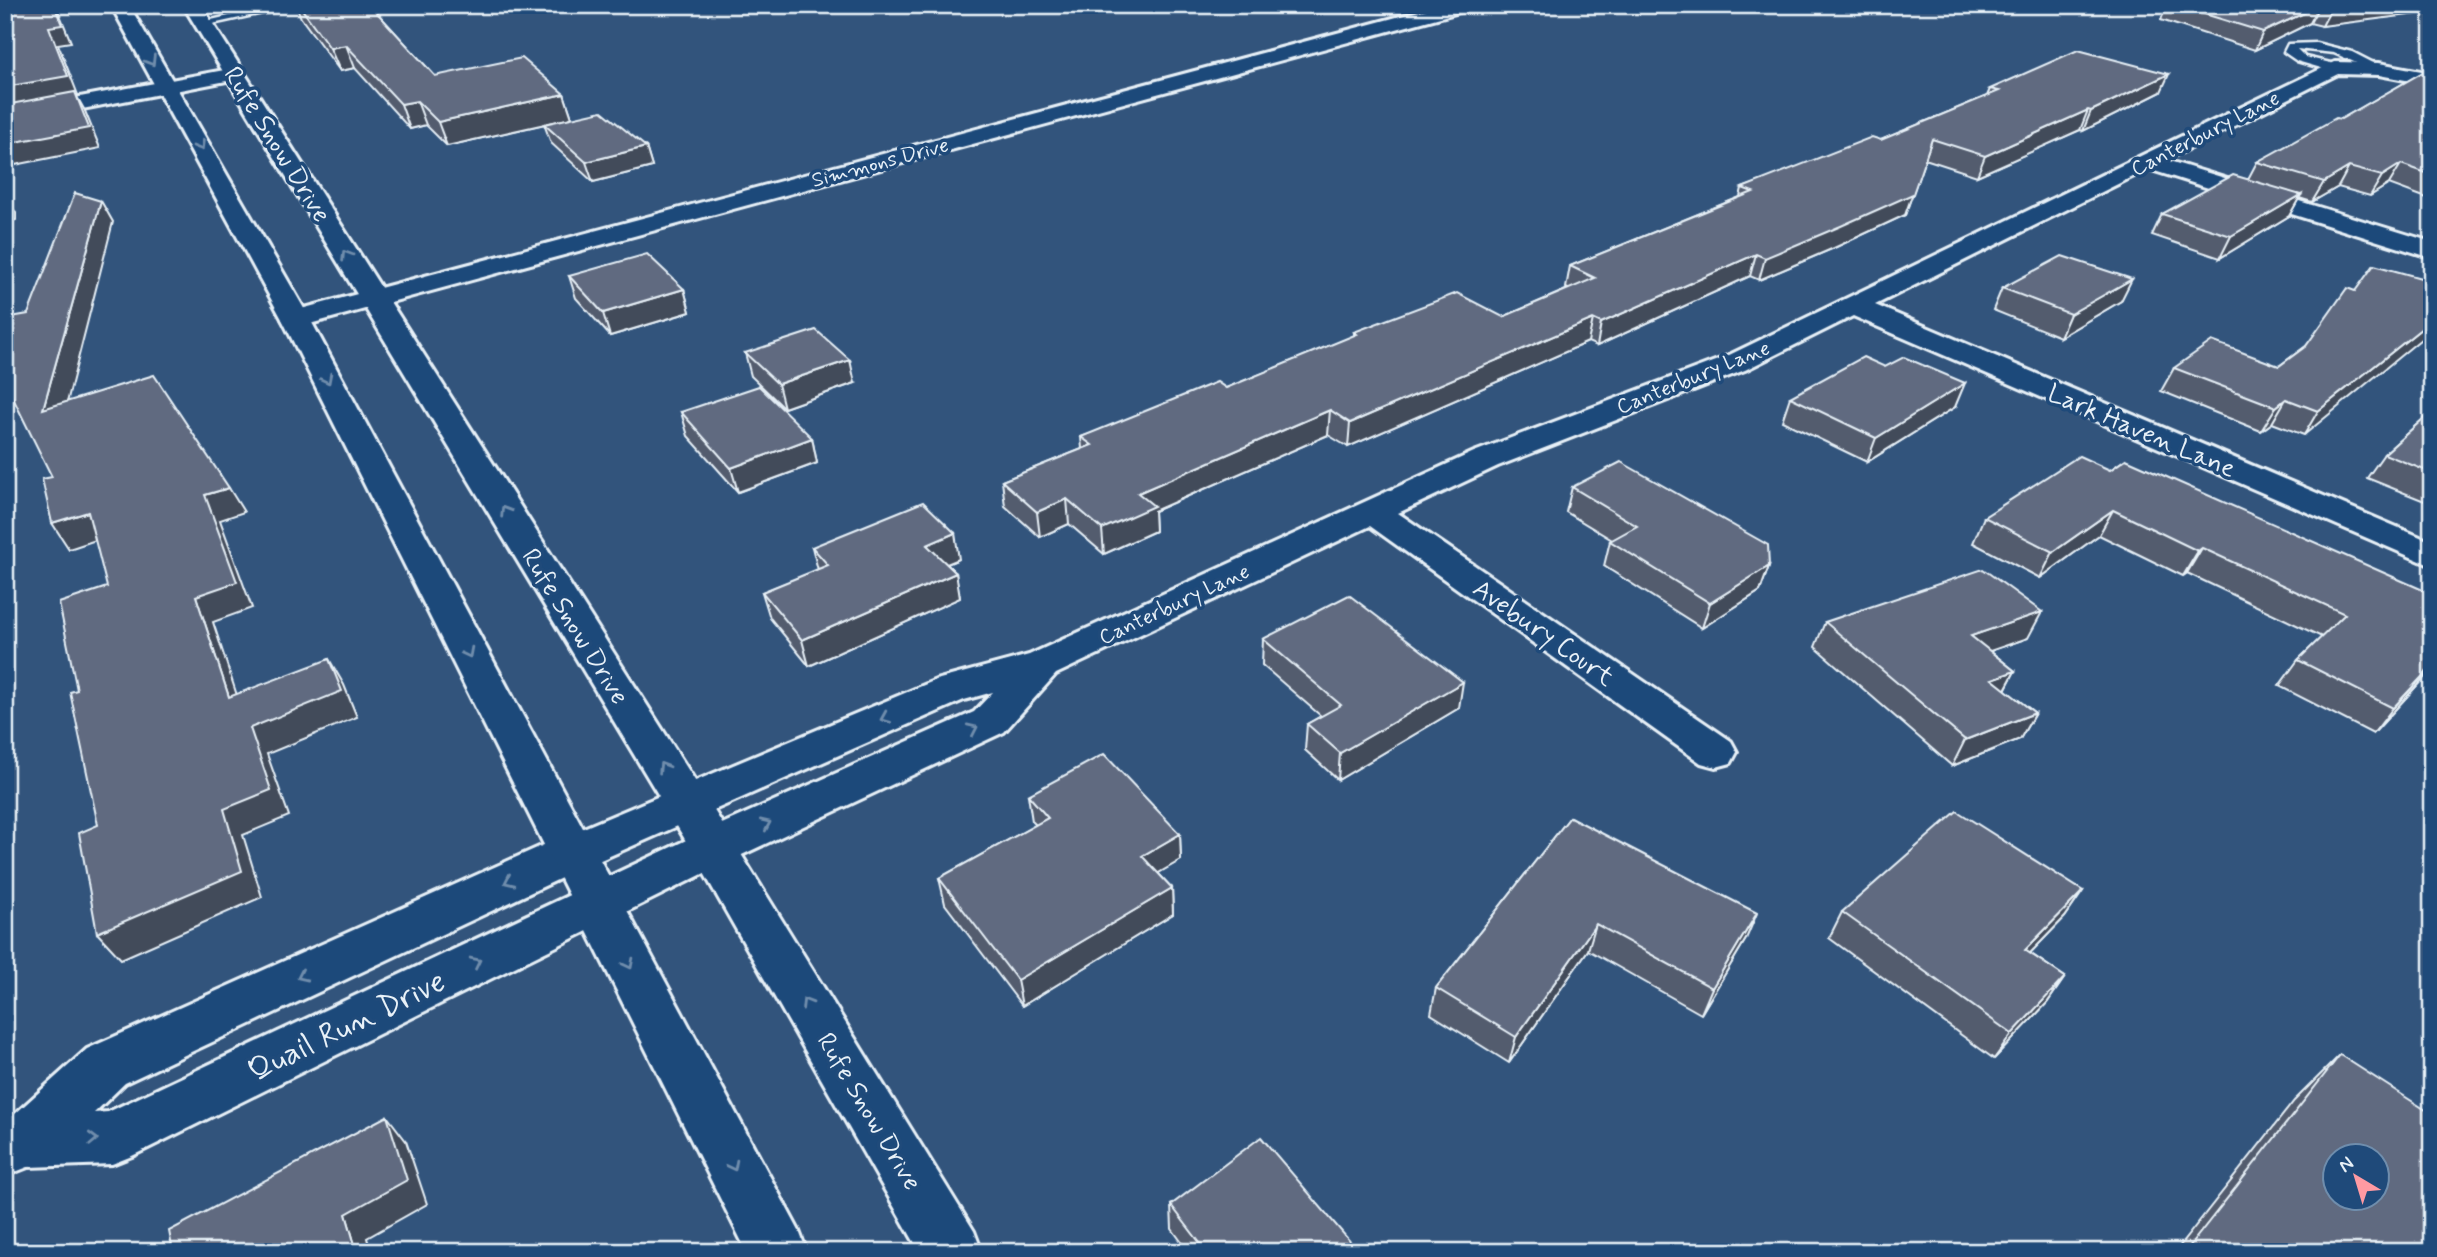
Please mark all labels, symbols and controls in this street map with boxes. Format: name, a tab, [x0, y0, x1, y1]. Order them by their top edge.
one-way arrow	[143, 54, 156, 67]
street label: Rufe Snow Drive	[215, 61, 338, 230]
street label: Canterbury Lane	[2126, 84, 2284, 183]
street label: Simmons Drive	[809, 131, 952, 195]
one-way arrow	[192, 139, 205, 152]
one-way arrow	[342, 249, 355, 262]
street label: Canterbury Lane	[1612, 334, 1774, 421]
one-way arrow	[319, 372, 332, 384]
street label: Lark Haven Lane	[2042, 377, 2241, 487]
one-way arrow	[500, 505, 513, 518]
street label: Rufe Snow Drive	[513, 543, 636, 712]
street label: Canterbury Lane	[1095, 558, 1254, 652]
street label: Avebury Court	[1465, 572, 1620, 695]
one-way arrow	[460, 646, 474, 658]
one-way arrow	[880, 709, 892, 723]
one-way arrow	[965, 723, 978, 737]
one-way arrow	[658, 761, 671, 774]
one-way arrow	[759, 818, 771, 832]
one-way arrow	[504, 873, 516, 887]
one-way arrow	[469, 956, 481, 970]
one-way arrow	[621, 957, 635, 969]
street label: Quail Run Drive	[241, 961, 453, 1093]
one-way arrow	[297, 968, 309, 982]
one-way arrow	[801, 998, 814, 1011]
street label: Rufe Snow Drive	[808, 1027, 929, 1197]
one-way arrow	[88, 1131, 99, 1146]
north arrow	[2322, 1142, 2392, 1212]
text: N	[2334, 1151, 2359, 1179]
one-way arrow	[725, 1159, 739, 1171]

